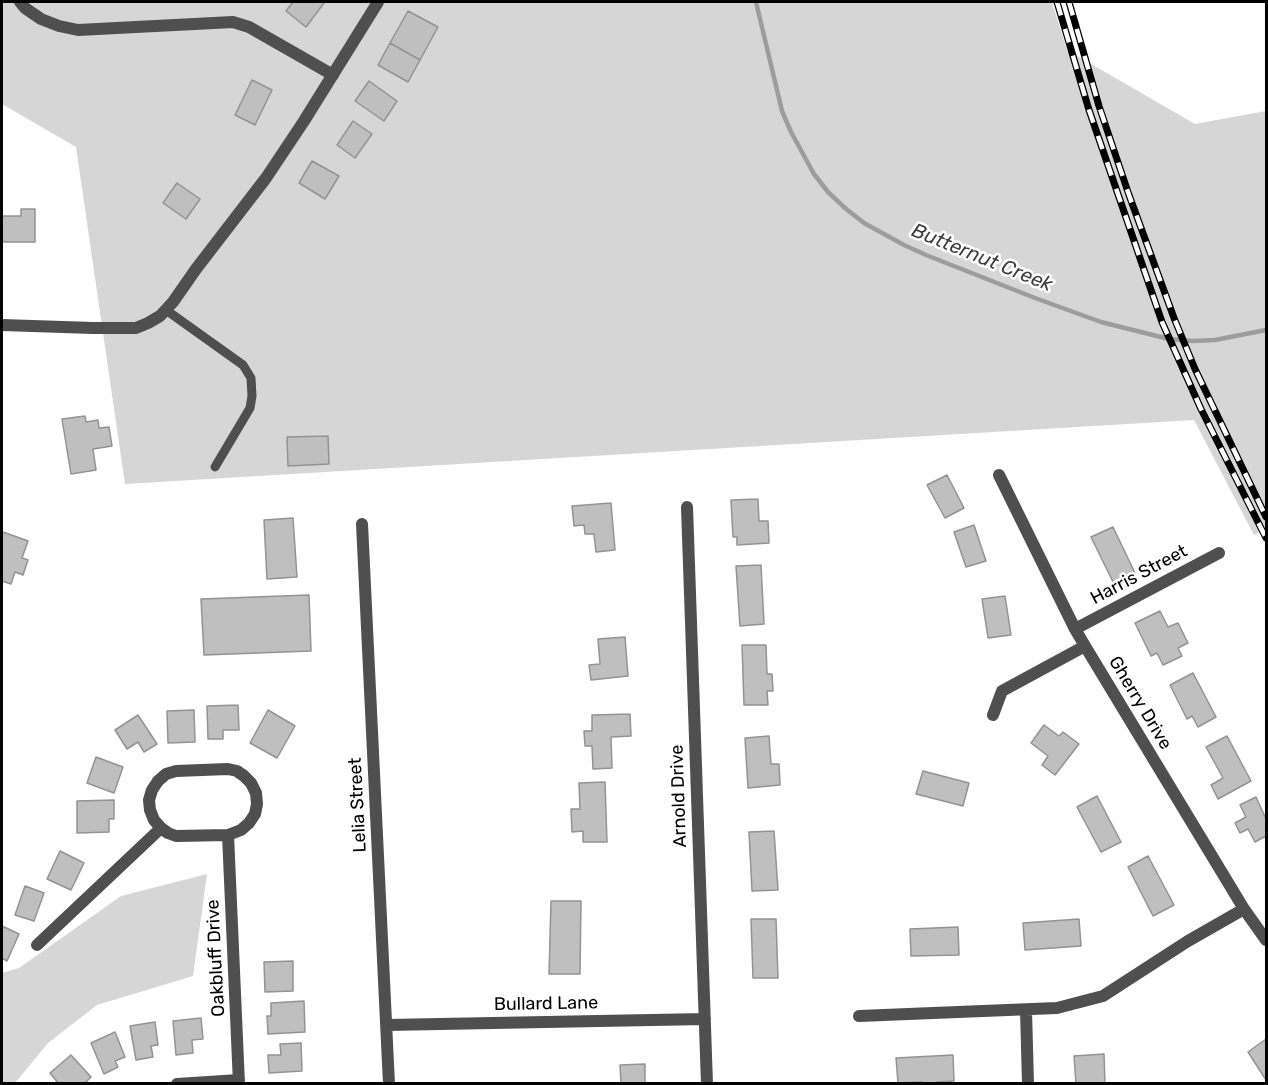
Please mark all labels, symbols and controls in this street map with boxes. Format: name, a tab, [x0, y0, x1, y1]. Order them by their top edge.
water label: Butternut Creek	[908, 219, 1056, 297]
street label: Harris Street	[1087, 540, 1191, 610]
street label: Gherry Drive	[1104, 653, 1176, 753]
street label: Arnold Drive	[666, 744, 692, 848]
street label: Lelia Street	[345, 757, 371, 853]
street label: Oakbluff Drive	[202, 899, 230, 1017]
street label: Bullard Lane	[494, 992, 598, 1016]

